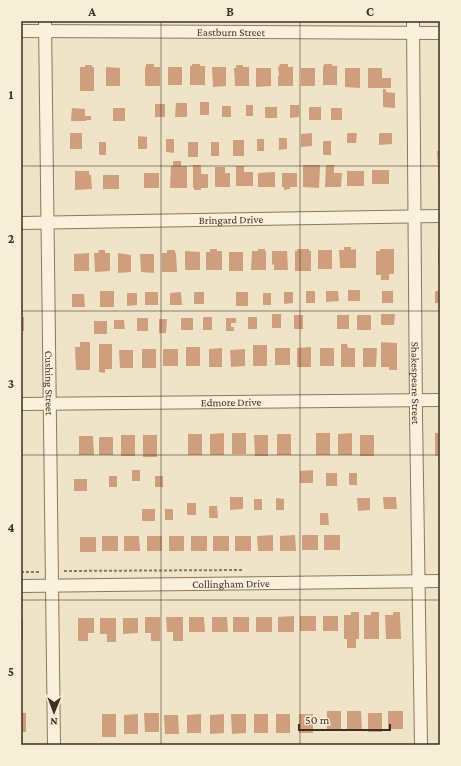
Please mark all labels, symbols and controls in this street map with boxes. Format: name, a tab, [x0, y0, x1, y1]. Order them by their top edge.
text: A	[87, 4, 96, 19]
text: B	[226, 4, 234, 19]
text: C	[366, 4, 374, 19]
street label: Eastburn Street	[197, 26, 266, 38]
text: 1	[9, 87, 14, 102]
street label: Bringard Drive	[199, 213, 264, 227]
text: 2	[8, 231, 15, 246]
street label: Shakespeare Street	[409, 342, 422, 425]
street label: Cushing Street	[42, 351, 56, 416]
text: 3	[8, 376, 14, 391]
street label: Edmore Drive	[201, 396, 262, 408]
text: 4	[7, 520, 15, 535]
street label: Collingham Drive	[192, 577, 270, 591]
text: 5	[8, 664, 14, 679]
north arrow	[34, 692, 74, 732]
scale bar	[299, 706, 390, 732]
text: 50 m	[305, 713, 330, 727]
text: N	[49, 716, 58, 728]

